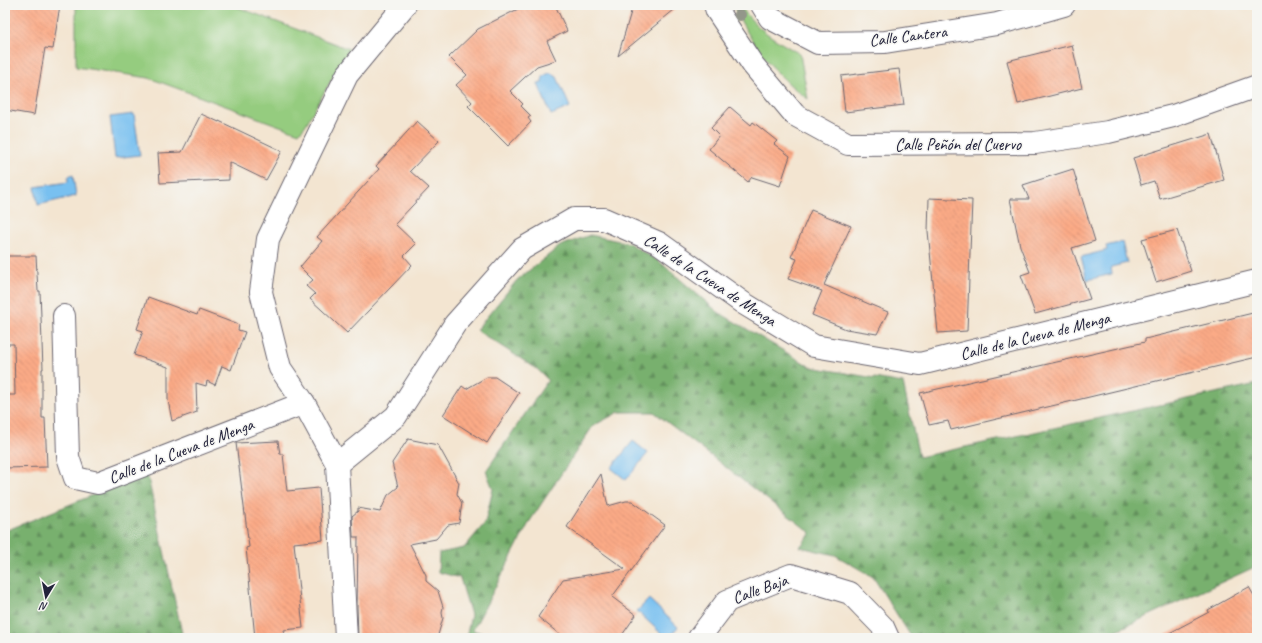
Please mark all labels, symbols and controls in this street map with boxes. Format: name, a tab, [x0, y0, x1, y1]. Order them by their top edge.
street label: Calle Cantera	[868, 21, 949, 51]
street label: Calle Peñón del Cuervo	[895, 134, 1022, 155]
street label: Calle de la Cueva de Menga	[640, 229, 782, 332]
street label: Calle de la Cueva de Menga	[958, 307, 1114, 365]
street label: Calle de la Cueva de Menga	[105, 413, 258, 488]
street label: Calle Baja	[729, 569, 792, 609]
north arrow	[26, 577, 66, 617]
text: N	[38, 599, 49, 614]

